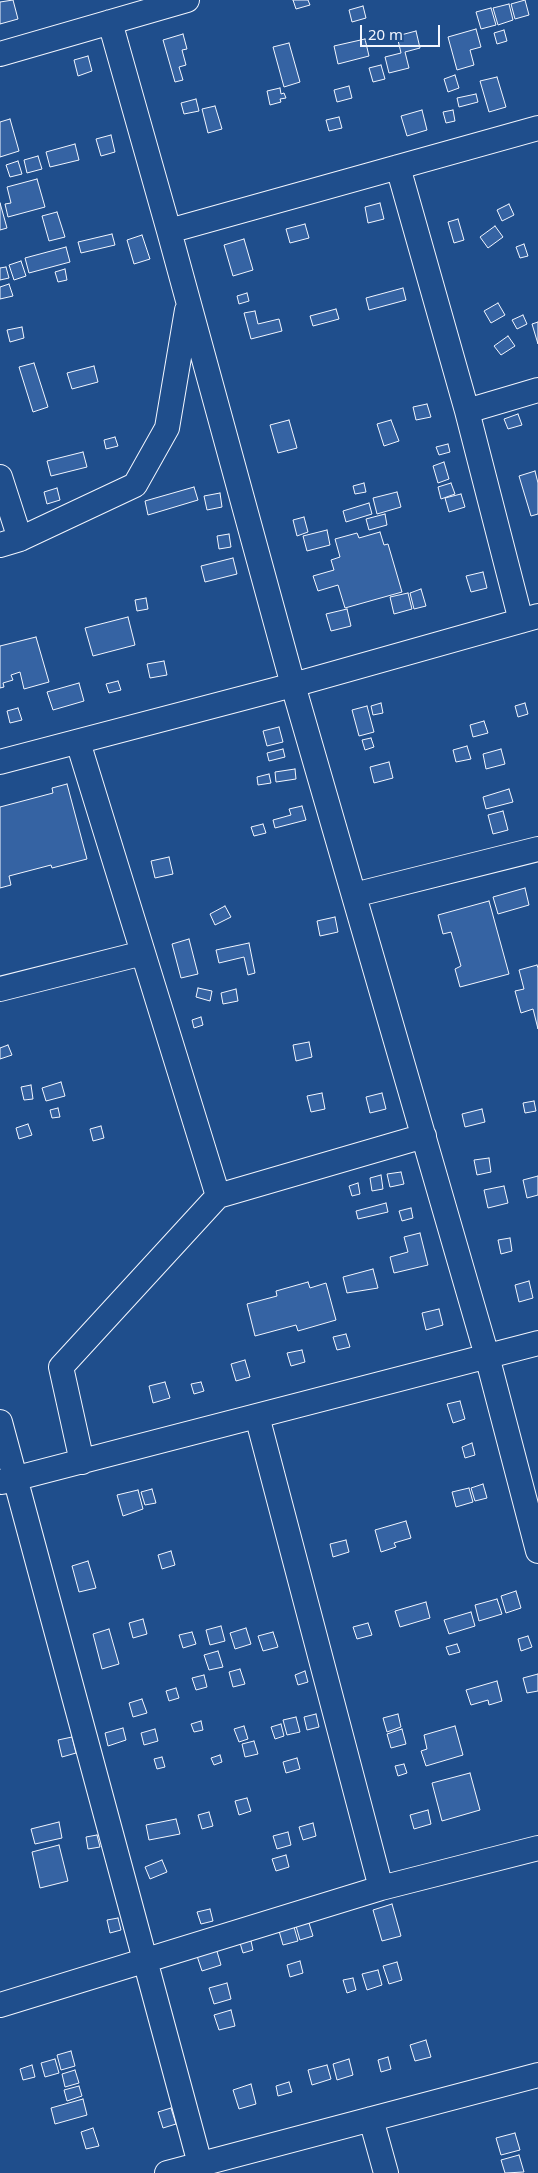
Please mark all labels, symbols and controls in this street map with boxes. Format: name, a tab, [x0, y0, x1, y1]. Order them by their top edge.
scale bar	[363, 15, 443, 47]
text: 20 m	[368, 24, 403, 44]

